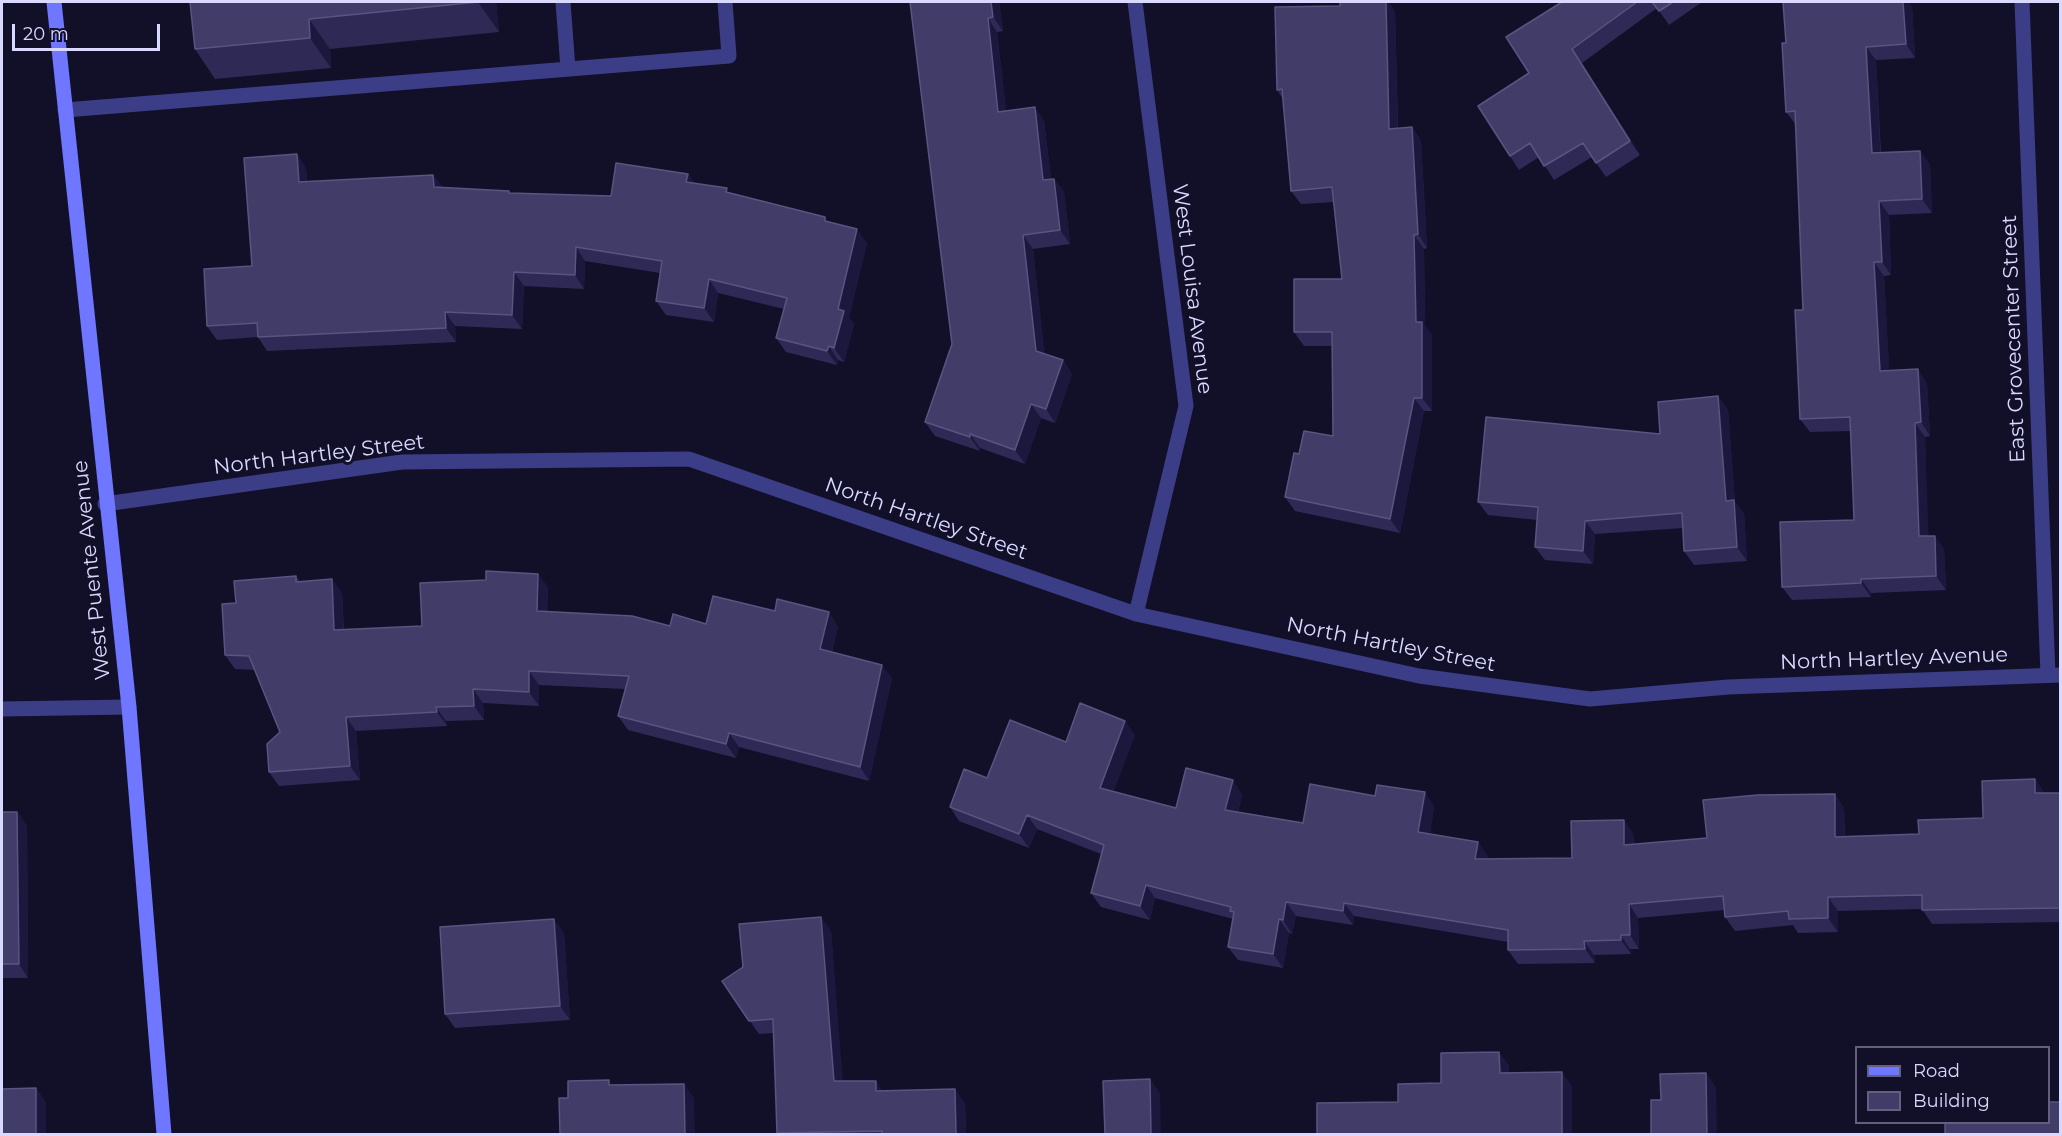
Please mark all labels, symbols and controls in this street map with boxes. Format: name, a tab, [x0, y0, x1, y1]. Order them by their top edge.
scale bar	[15, 12, 164, 50]
text: 20 m	[23, 23, 69, 45]
street label: West Louisa Avenue	[1167, 182, 1217, 396]
street label: East Grovecenter Street	[1997, 214, 2031, 464]
street label: North Hartley Street	[212, 430, 426, 480]
street label: West Puente Avenue	[68, 459, 116, 681]
street label: North Hartley Street	[821, 472, 1031, 566]
street label: North Hartley Street	[1284, 612, 1498, 678]
street label: North Hartley Avenue	[1780, 642, 2008, 676]
legend	[1855, 1046, 2050, 1124]
text: Road	[1913, 1060, 1960, 1082]
text: Building	[1913, 1090, 1990, 1112]

